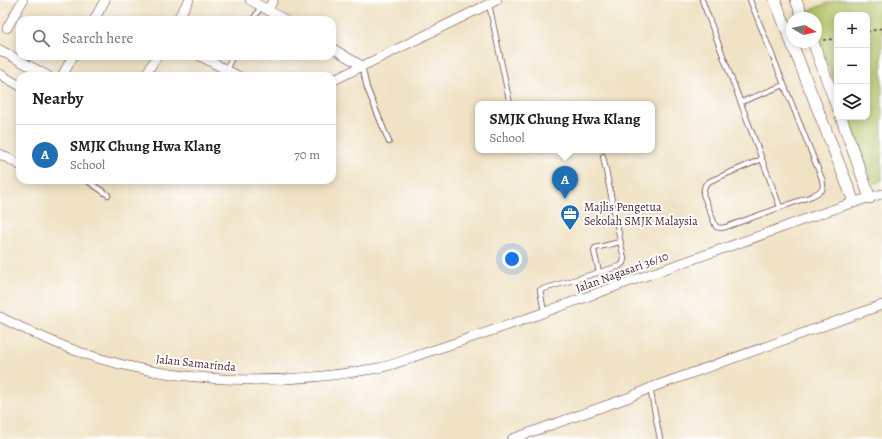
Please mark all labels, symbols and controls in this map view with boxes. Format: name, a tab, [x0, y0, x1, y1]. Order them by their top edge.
north arrow	[786, 12, 822, 48]
map controls	[834, 12, 870, 120]
button: +	[834, 12, 870, 48]
search box	[16, 16, 336, 60]
icon: search	[30, 27, 52, 49]
text: Search here	[62, 28, 133, 48]
button: −	[834, 48, 870, 84]
button: layers	[834, 84, 870, 120]
text: Nearby	[32, 87, 83, 110]
popup	[475, 101, 655, 153]
text: SMJK Chung Hwa Klang	[490, 109, 640, 129]
text: School	[490, 129, 525, 146]
text: SMJK Chung Hwa Klang	[70, 136, 221, 156]
text: A	[41, 146, 49, 163]
text: 70 m	[294, 146, 320, 163]
text: School	[70, 156, 105, 173]
pin: A	[552, 166, 578, 199]
place label: Majlis Pengetua Sekolah SMJK Malaysia	[584, 199, 698, 229]
office icon: Majlis Pengetua Sekolah SMJK Malaysia	[559, 203, 581, 231]
street label: Jalan Nagasari 36/10	[573, 248, 671, 296]
your location	[502, 249, 522, 269]
street label: Jalan Samarinda	[155, 351, 237, 375]

